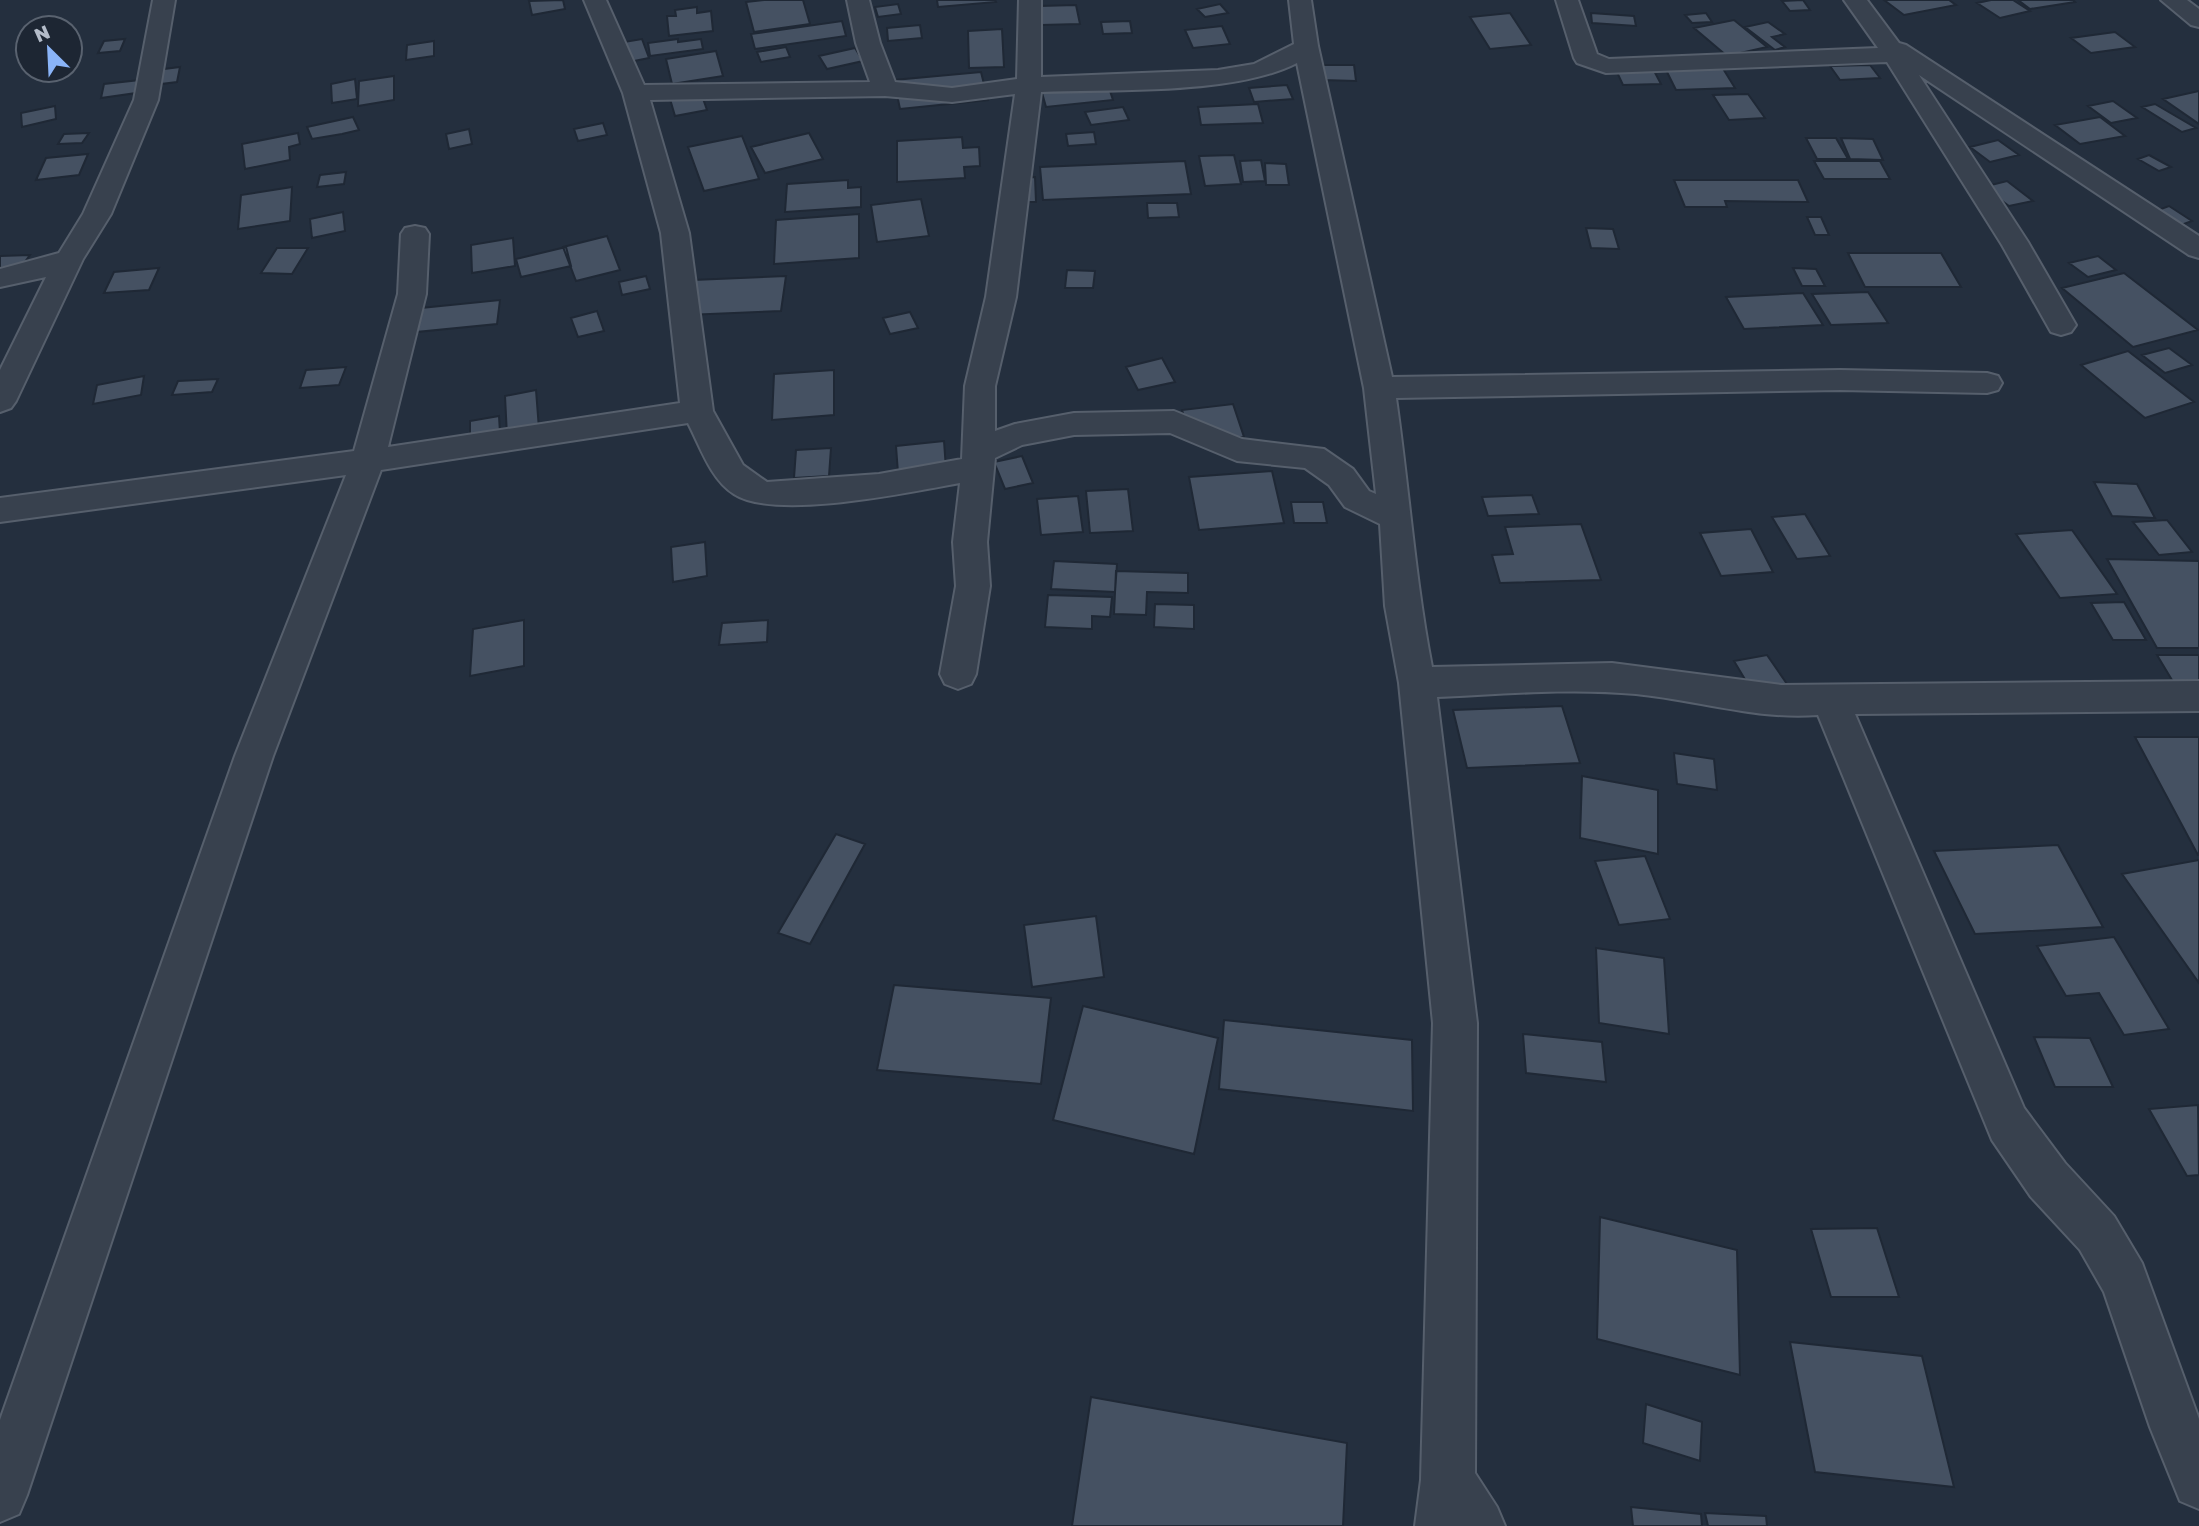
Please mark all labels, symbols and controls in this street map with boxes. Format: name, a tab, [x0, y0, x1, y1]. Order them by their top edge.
north arrow	[14, 14, 84, 84]
text: N	[31, 20, 53, 46]

